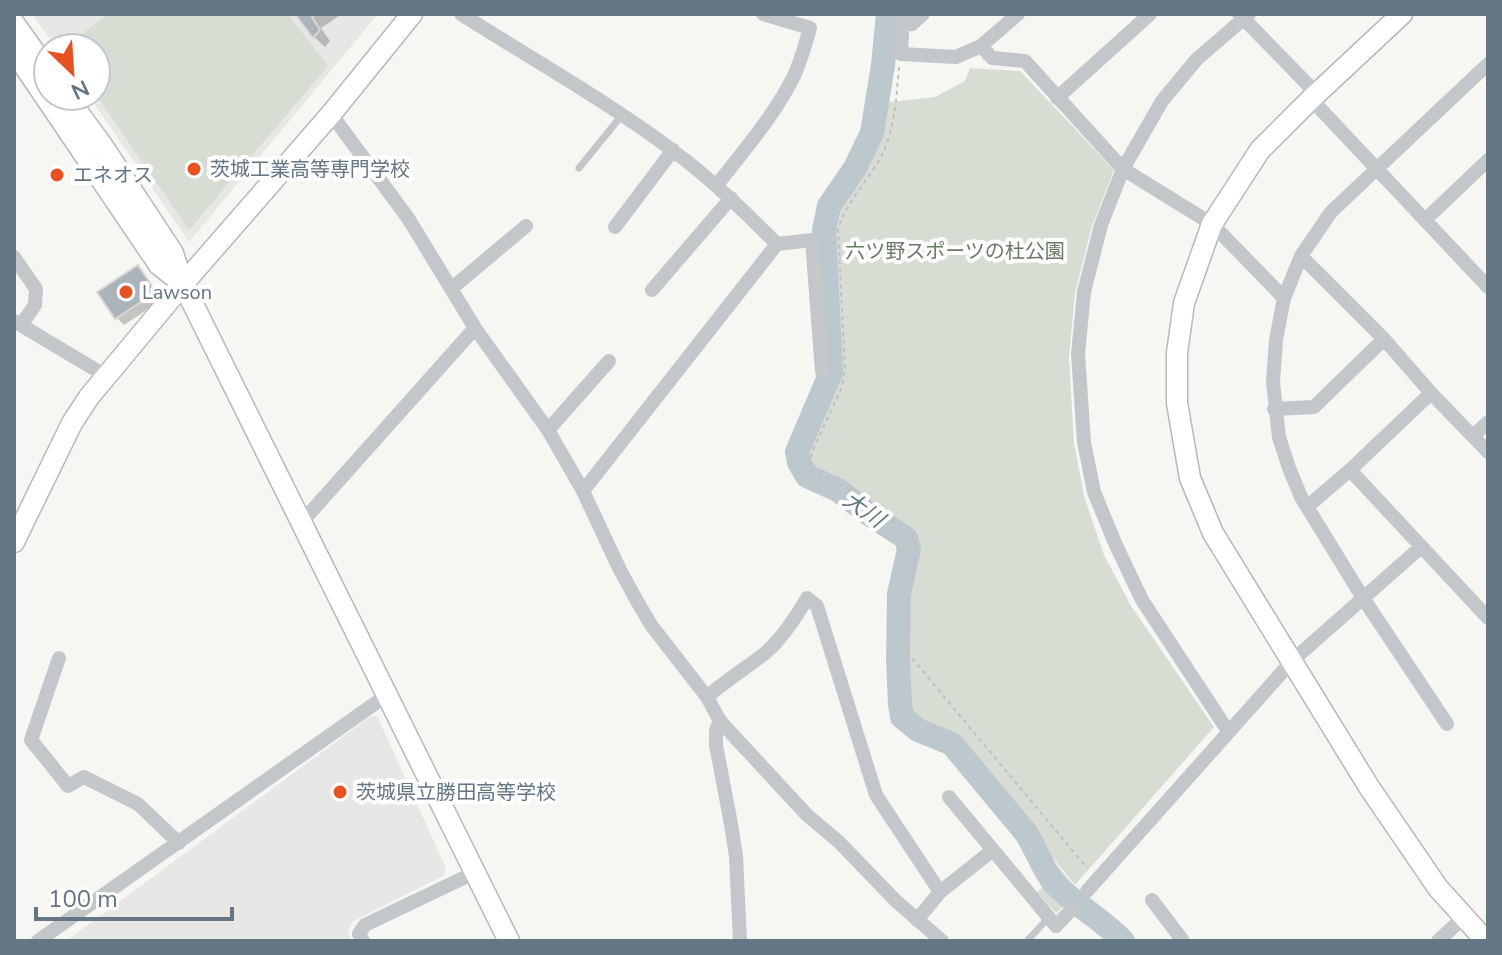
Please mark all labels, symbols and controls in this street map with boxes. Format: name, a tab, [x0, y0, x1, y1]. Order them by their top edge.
north arrow	[32, 32, 112, 112]
text: N	[66, 72, 94, 106]
place label: 茨城工業高等専門学校	[210, 156, 410, 183]
marker: 茨城工業高等専門学校	[185, 160, 203, 178]
place label: エネオス	[73, 162, 153, 189]
marker: エネオス	[48, 166, 66, 184]
park label: 六ツ野スポーツの杜公園	[845, 238, 1065, 265]
place label: Lawson	[142, 279, 212, 306]
marker: Lawson	[117, 283, 135, 301]
water label: 大川	[837, 485, 892, 536]
place label: 茨城県立勝田高等学校	[356, 779, 556, 806]
marker: 茨城県立勝田高等学校	[331, 783, 349, 801]
scale bar	[36, 871, 232, 921]
text: 100 m	[48, 883, 118, 915]

